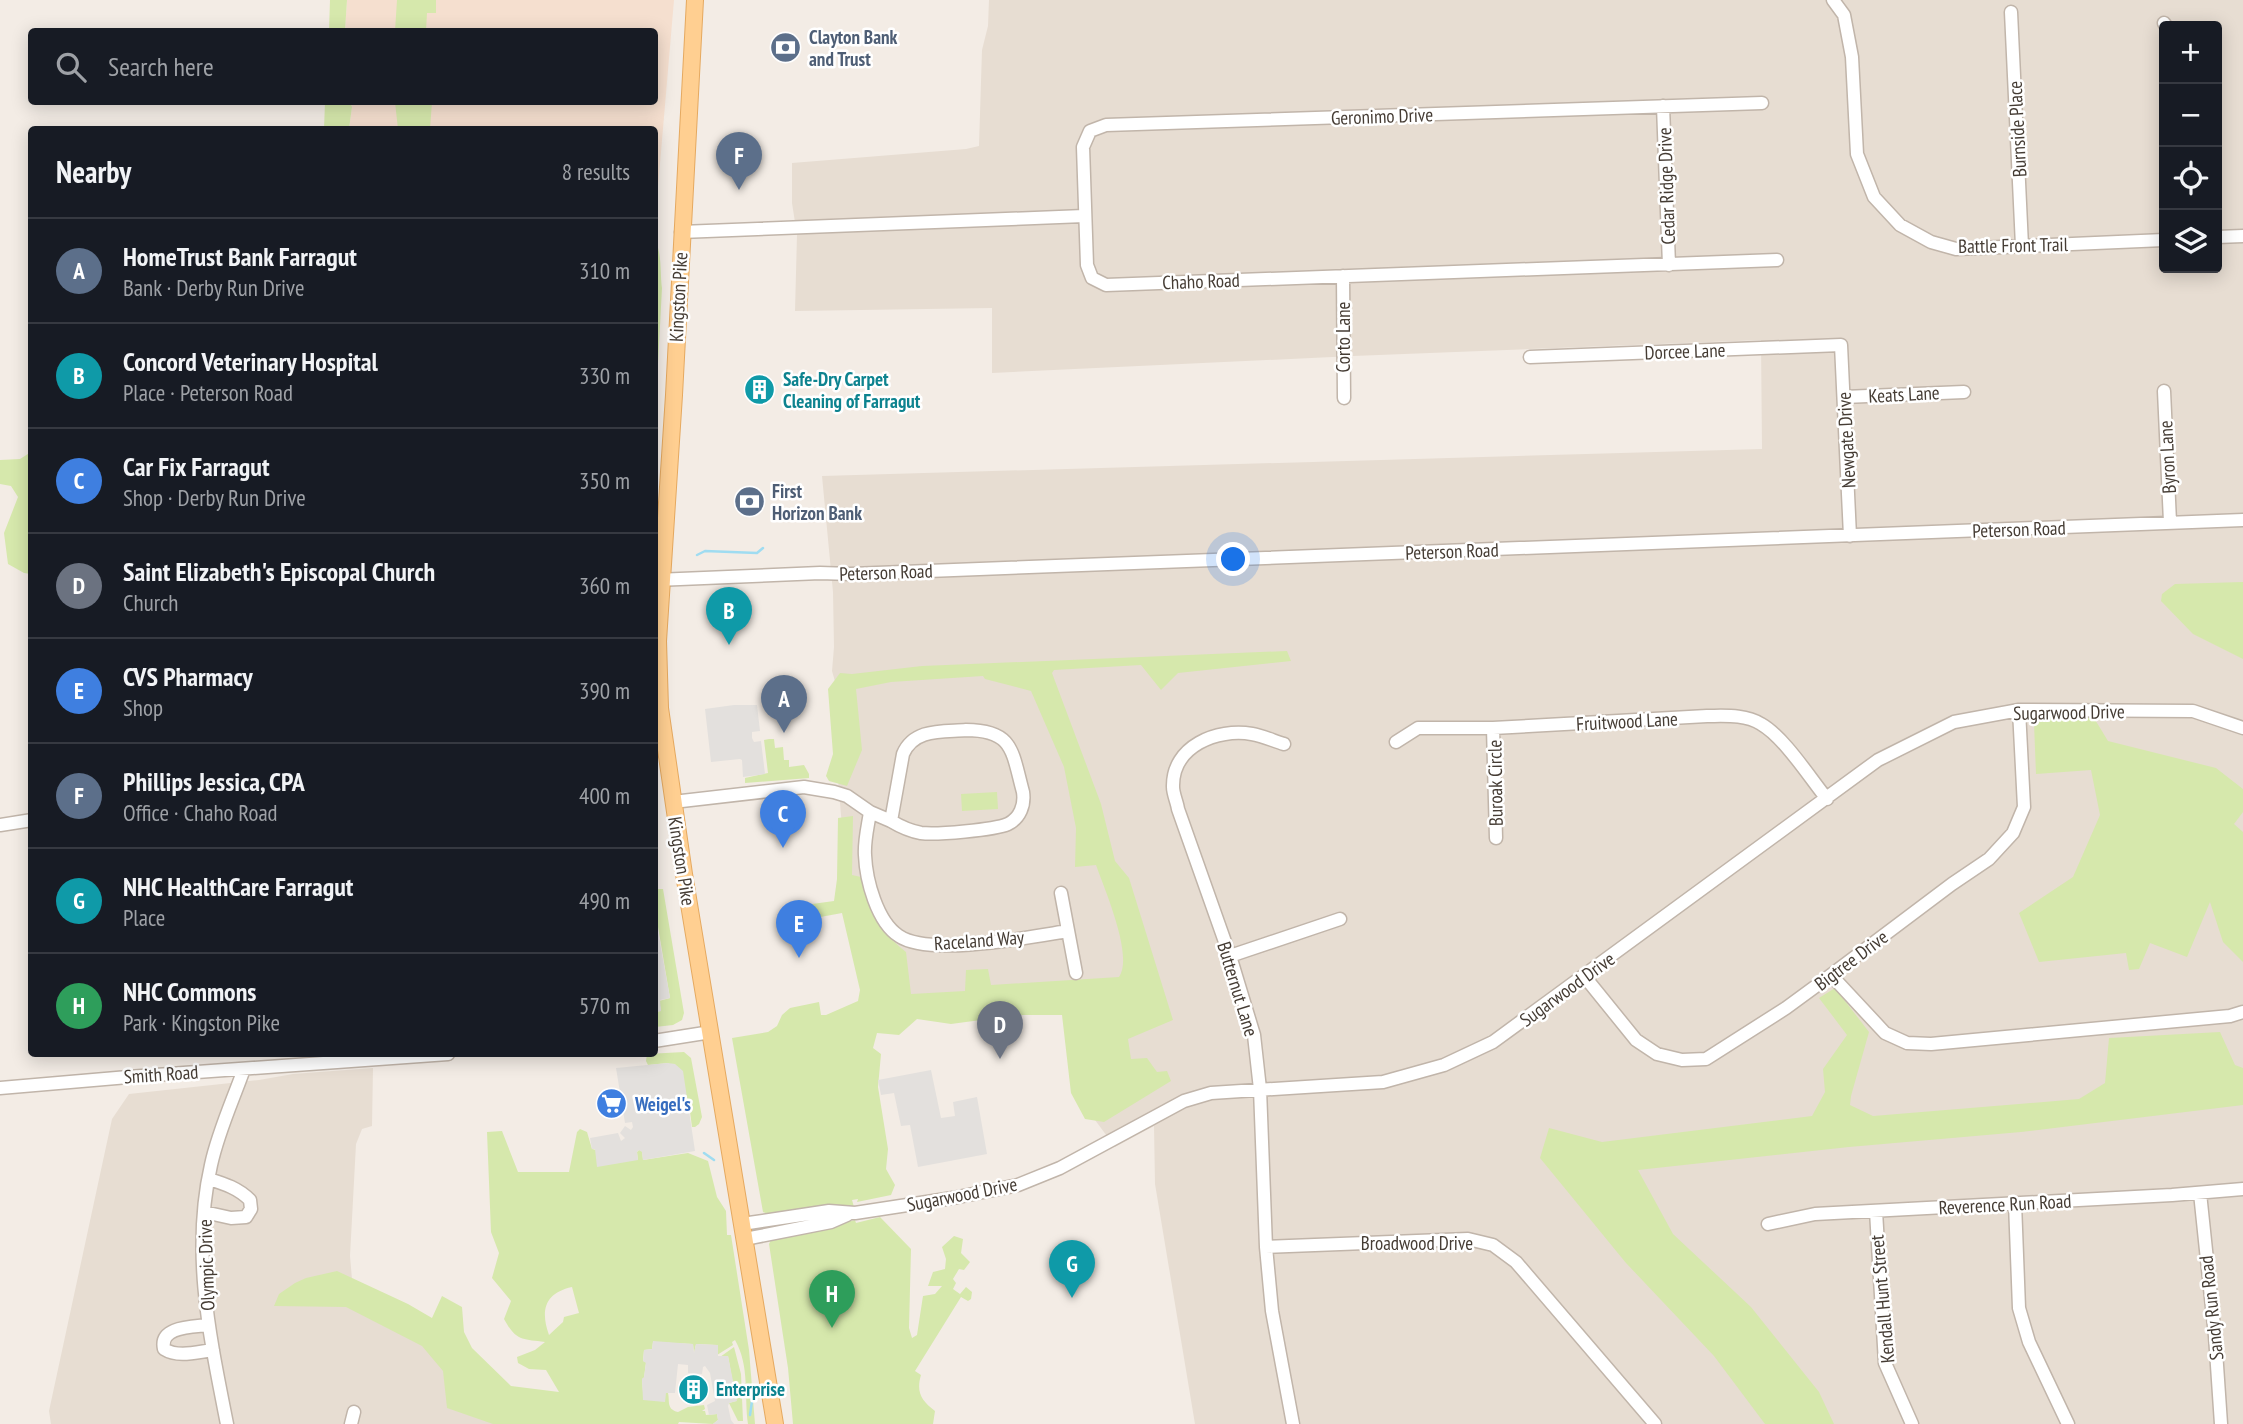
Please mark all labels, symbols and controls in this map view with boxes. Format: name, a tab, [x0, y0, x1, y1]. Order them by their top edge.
map controls	[2159, 21, 2222, 273]
button: +	[2159, 21, 2222, 84]
place label: Clayton Bank and Trust	[809, 25, 898, 71]
search box	[28, 28, 658, 105]
bank icon: Clayton Bank and Trust	[769, 31, 803, 65]
icon: search	[52, 48, 90, 86]
text: Search here	[108, 50, 214, 83]
street label: Burnside Place	[2002, 80, 2032, 178]
button: −	[2159, 84, 2222, 147]
street label: Geronimo Drive	[1331, 102, 1434, 130]
street label: Cedar Ridge Drive	[1652, 127, 1680, 245]
pin: F	[716, 132, 762, 190]
button: locate	[2159, 147, 2222, 210]
text: Nearby	[56, 152, 131, 191]
text: 8 results	[562, 157, 630, 186]
button: layers	[2159, 210, 2222, 273]
street label: Battle Front Trail	[1958, 232, 2069, 258]
text: HomeTrust Bank Farragut	[123, 240, 357, 273]
street label: Kingston Pike	[664, 251, 692, 342]
text: A	[73, 256, 85, 285]
text: 310 m	[579, 256, 630, 285]
street label: Chaho Road	[1162, 268, 1240, 294]
text: Bank · Derby Run Drive	[123, 273, 304, 302]
street label: Corto Lane	[1331, 301, 1355, 372]
street label: Dorcee Lane	[1644, 338, 1726, 364]
text: Concord Veterinary Hospital	[123, 345, 378, 378]
text: B	[73, 361, 85, 390]
text: 330 m	[579, 361, 630, 390]
place label: Safe-Dry Carpet Cleaning of Farragut	[783, 367, 921, 413]
building icon: Safe-Dry Carpet Cleaning of Farragut	[743, 373, 777, 407]
text: Place · Peterson Road	[123, 378, 293, 407]
street label: Keats Lane	[1868, 380, 1940, 408]
street label: Newgate Drive	[1831, 391, 1861, 489]
street label: Byron Lane	[2153, 420, 2181, 494]
text: Car Fix Farragut	[123, 450, 269, 483]
text: C	[74, 466, 84, 495]
text: 350 m	[579, 466, 630, 495]
place label: First Horizon Bank	[772, 479, 862, 525]
text: Shop · Derby Run Drive	[123, 483, 306, 512]
bank icon: First Horizon Bank	[732, 485, 766, 519]
street label: Peterson Road	[1972, 515, 2066, 543]
street label: Peterson Road	[1405, 537, 1499, 565]
your location	[1216, 542, 1250, 576]
text: Saint Elizabeth's Episcopal Church	[123, 555, 435, 588]
street label: Peterson Road	[839, 558, 933, 586]
text: D	[73, 571, 85, 600]
text: 360 m	[579, 571, 630, 600]
pin: B	[706, 587, 752, 645]
text: Church	[123, 588, 178, 617]
text: CVS Pharmacy	[123, 660, 253, 693]
pin: A	[761, 675, 807, 733]
text: E	[74, 676, 84, 705]
text: 390 m	[579, 676, 630, 705]
text: Shop	[123, 693, 163, 722]
street label: Sugarwood Drive	[2013, 699, 2125, 725]
street label: Fruitwood Lane	[1576, 706, 1679, 736]
street label: Buroak Circle	[1482, 740, 1508, 826]
text: Phillips Jessica, CPA	[123, 765, 305, 798]
text: F	[74, 781, 84, 810]
text: 400 m	[579, 781, 630, 810]
pin: C	[760, 790, 806, 848]
text: Office · Chaho Road	[123, 798, 278, 827]
street label: Kingston Pike	[663, 815, 701, 907]
text: NHC HealthCare Farragut	[123, 870, 353, 903]
text: G	[73, 886, 85, 915]
text: 490 m	[579, 886, 630, 915]
pin: E	[776, 900, 822, 958]
text: Place	[123, 903, 165, 932]
street label: Raceland Way	[933, 925, 1026, 955]
street label: Bigtree Drive	[1810, 925, 1893, 995]
street label: Butternut Lane	[1212, 939, 1264, 1039]
street label: Sugarwood Drive	[1515, 946, 1619, 1032]
text: NHC Commons	[123, 975, 256, 1008]
text: H	[73, 991, 85, 1020]
text: 570 m	[579, 991, 630, 1020]
pin: D	[977, 1001, 1023, 1059]
text: Park · Kingston Pike	[123, 1008, 280, 1037]
street label: Smith Road	[123, 1059, 199, 1089]
supermarket icon: Weigel's	[595, 1087, 629, 1121]
place label: Weigel's	[634, 1092, 691, 1116]
street label: Sugarwood Drive	[905, 1172, 1019, 1216]
street label: Reverence Run Road	[1938, 1189, 2072, 1219]
street label: Olympic Drive	[192, 1219, 220, 1311]
street label: Broadwood Drive	[1361, 1231, 1473, 1255]
street label: Kendall Hunt Street	[1864, 1233, 1900, 1364]
pin: G	[1049, 1240, 1095, 1298]
street label: Sandy Run Road	[2194, 1254, 2228, 1362]
pin: H	[809, 1270, 855, 1328]
building icon: Enterprise	[676, 1372, 710, 1406]
place label: Enterprise	[716, 1377, 785, 1401]

